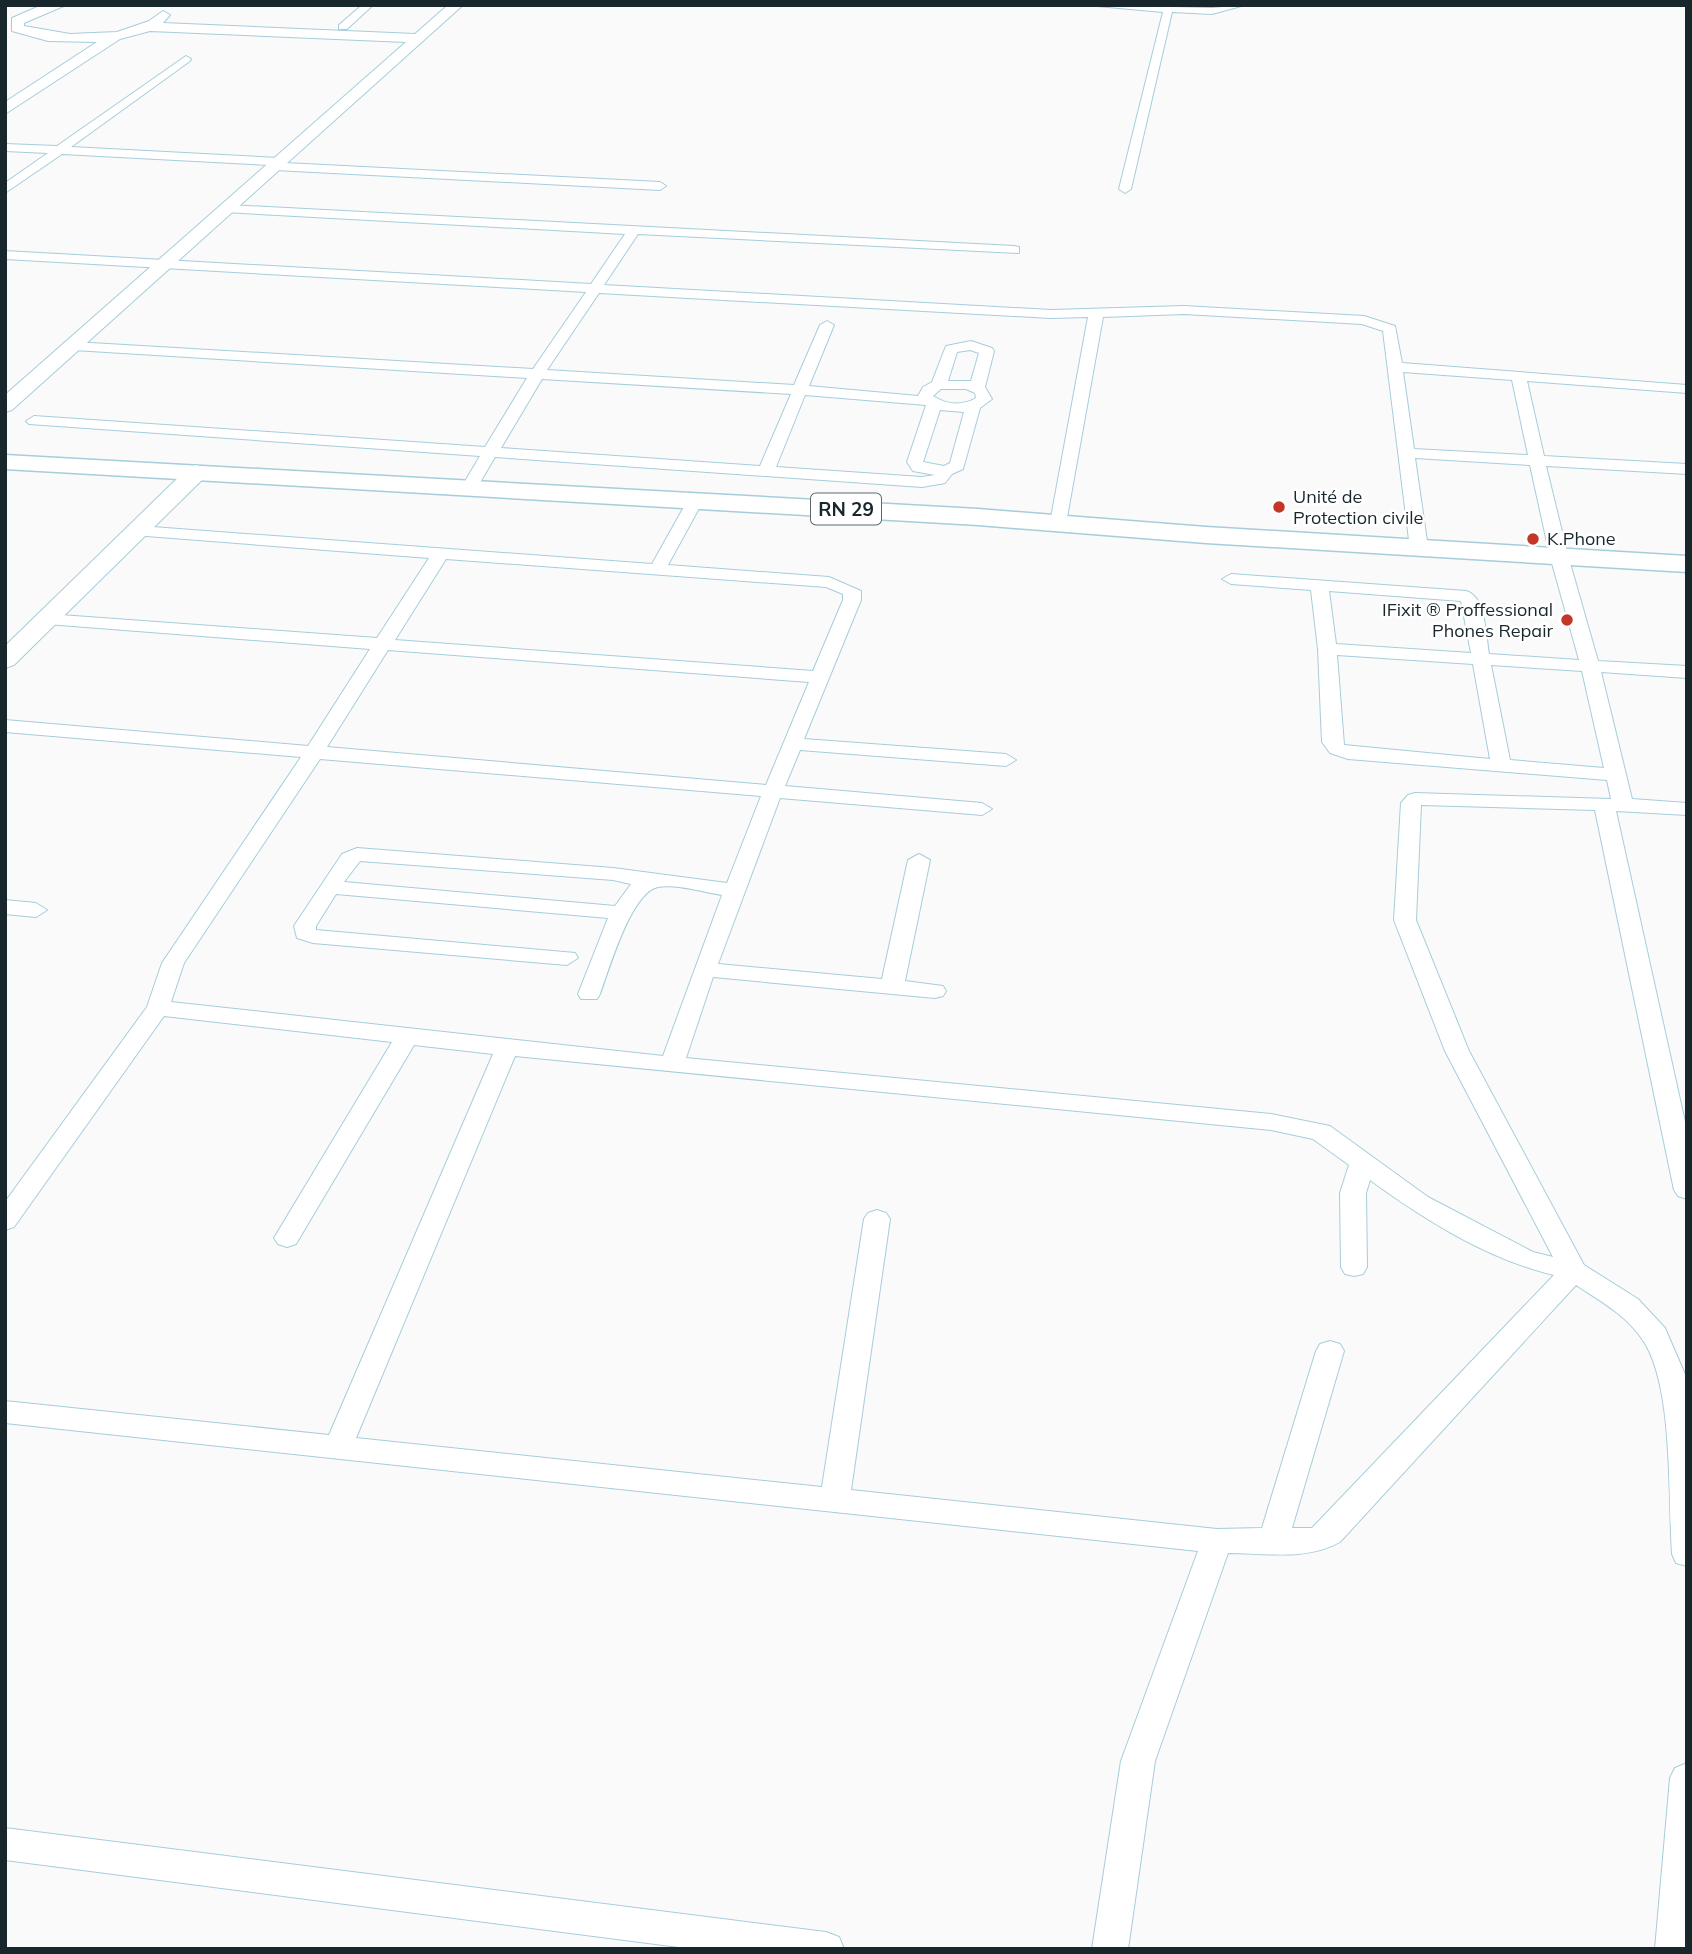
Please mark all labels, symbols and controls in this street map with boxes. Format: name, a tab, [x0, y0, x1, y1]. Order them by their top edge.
place label: Unité de Protection civile	[1293, 485, 1423, 529]
road number: RN 29	[811, 494, 881, 524]
marker: Unité de Protection civile	[1271, 499, 1287, 515]
place label: K.Phone	[1547, 527, 1616, 550]
marker: K.Phone	[1525, 531, 1541, 547]
place label: IFixit ® Proffessional Phones Repair	[1382, 598, 1553, 642]
marker: IFixit ® Proffessional Phones Repair	[1559, 612, 1575, 628]

